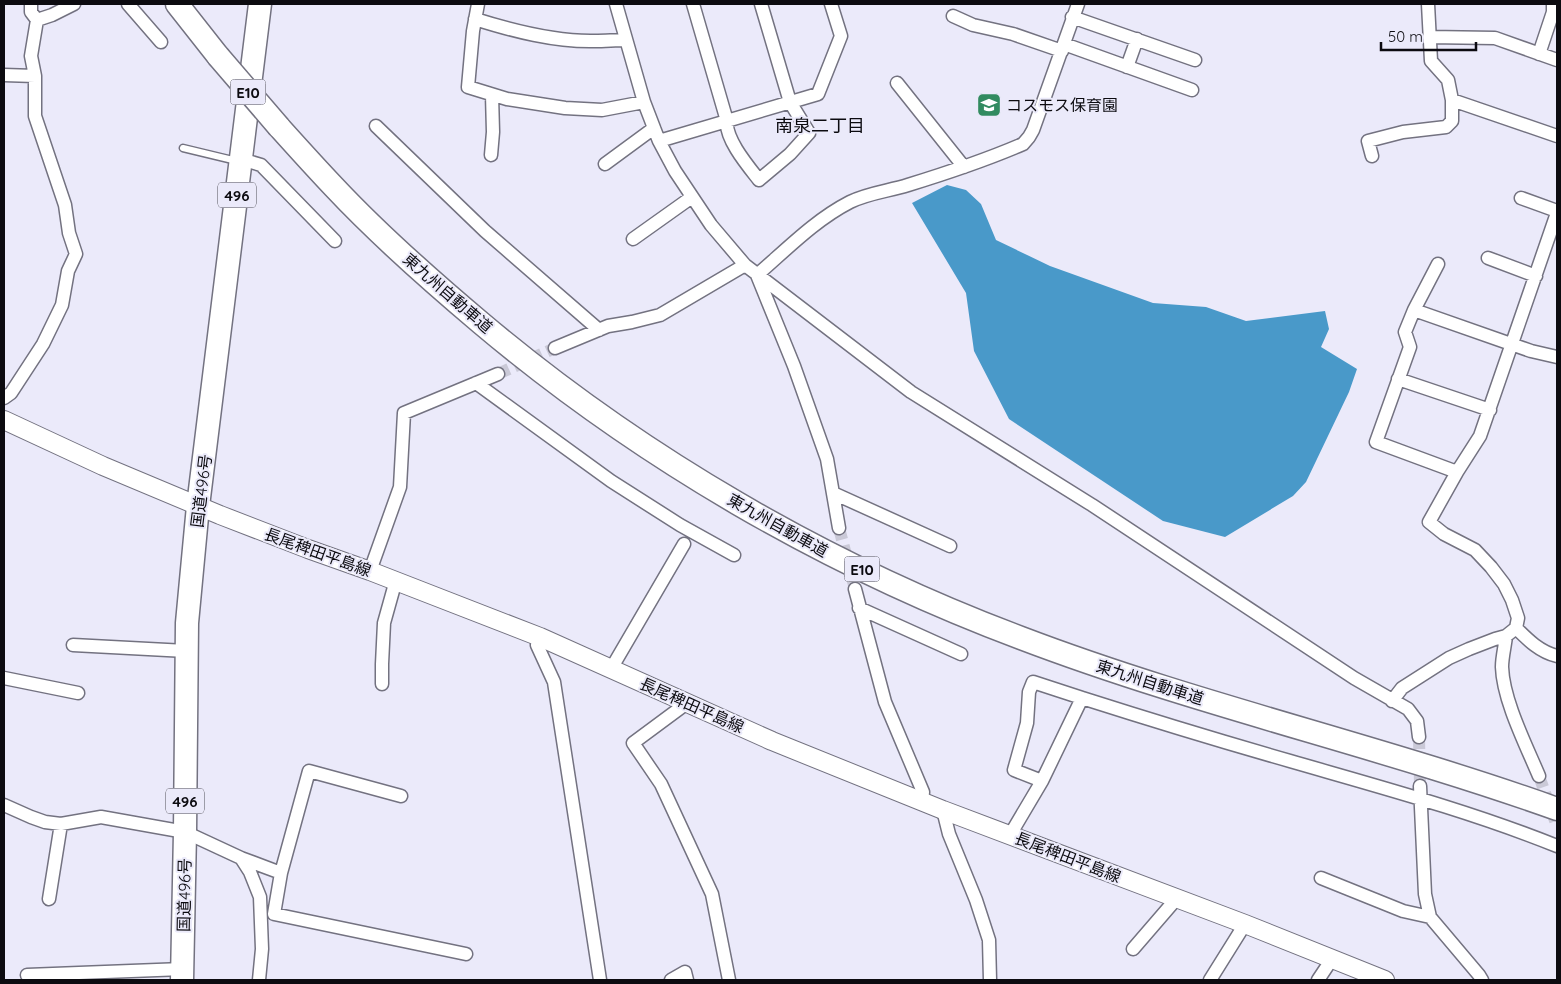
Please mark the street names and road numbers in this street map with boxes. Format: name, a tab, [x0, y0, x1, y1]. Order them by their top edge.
road number: E10	[230, 80, 266, 104]
road number: 496	[218, 182, 256, 208]
street label: 東九州自動車道	[399, 249, 497, 337]
street label: 国道496号	[187, 453, 215, 529]
street label: 東九州自動車道	[724, 489, 832, 561]
street label: 長尾稗田平島線	[262, 523, 374, 581]
road number: E10	[844, 556, 880, 582]
street label: 東九州自動車道	[1094, 655, 1206, 709]
street label: 長尾稗田平島線	[637, 673, 747, 737]
road number: 496	[166, 788, 204, 814]
street label: 長尾稗田平島線	[1012, 828, 1124, 886]
street label: 国道496号	[173, 858, 195, 932]

